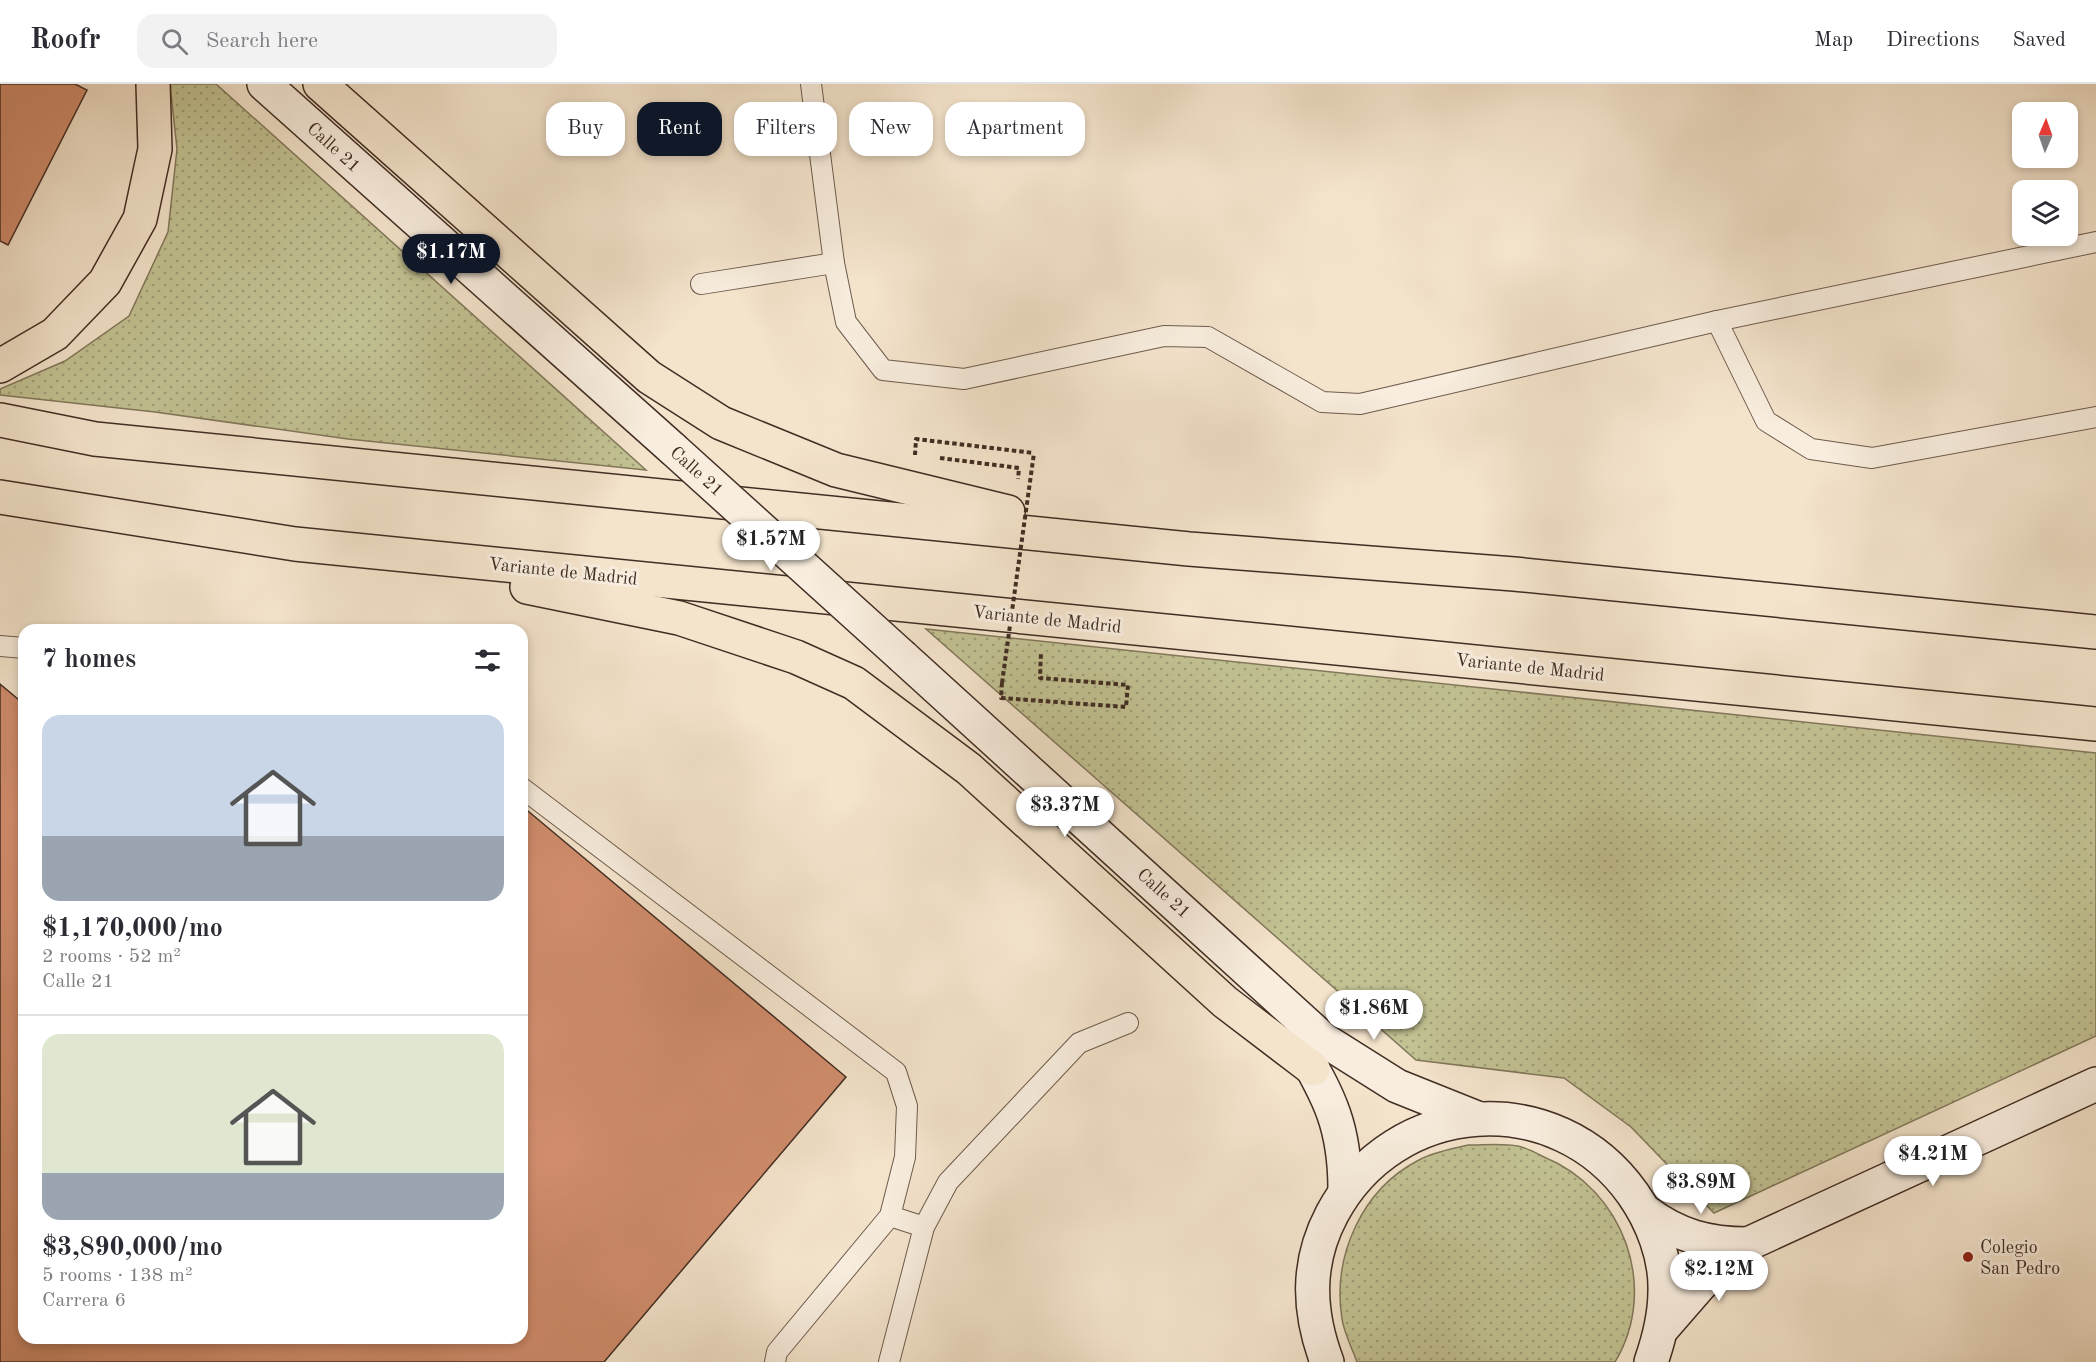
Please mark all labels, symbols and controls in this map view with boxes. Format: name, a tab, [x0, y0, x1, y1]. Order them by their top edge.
search box	[137, 14, 557, 68]
icon: search	[158, 25, 191, 58]
text: Roofr	[30, 27, 101, 55]
text: Search here	[206, 30, 318, 52]
text: Map	[1814, 30, 1853, 51]
text: Directions	[1886, 30, 1980, 51]
text: Saved	[2013, 30, 2066, 51]
chip: Buy	[546, 102, 625, 156]
chip: Rent	[637, 102, 722, 156]
chip: Filters	[734, 102, 837, 156]
chip: New	[849, 102, 933, 156]
chip: Apartment	[945, 102, 1085, 156]
north arrow	[2012, 102, 2078, 168]
map controls	[2012, 102, 2078, 246]
street label: Calle 21	[303, 119, 363, 176]
button: layers	[2012, 180, 2078, 246]
pin: $1.17M	[402, 234, 500, 285]
text: $1.17M	[416, 243, 486, 263]
street label: Calle 21	[666, 443, 726, 500]
pin: $1.57M	[722, 521, 820, 572]
text: $1.57M	[736, 530, 806, 550]
street label: Variante de Madrid	[488, 555, 638, 589]
street label: Variante de Madrid	[972, 603, 1122, 637]
icon: filters	[471, 644, 504, 677]
text: 7 homes	[42, 647, 136, 673]
street label: Variante de Madrid	[1455, 651, 1605, 685]
icon: home	[219, 754, 327, 862]
pin: $3.37M	[1016, 787, 1114, 838]
text: $3.37M	[1030, 796, 1100, 816]
street label: Calle 21	[1133, 865, 1193, 922]
text: $1,170,000/mo	[42, 916, 223, 942]
text: 2 rooms · 52 m²	[42, 947, 181, 967]
text: Calle 21	[42, 972, 114, 992]
pin: $1.86M	[1325, 990, 1423, 1041]
text: $1.86M	[1339, 999, 1409, 1019]
icon: home	[219, 1073, 327, 1181]
pin: $4.21M	[1884, 1136, 1982, 1187]
text: $4.21M	[1898, 1145, 1968, 1165]
pin: $3.89M	[1652, 1164, 1750, 1215]
text: $3.89M	[1666, 1173, 1736, 1193]
text: $3,890,000/mo	[42, 1235, 223, 1261]
place label: Colegio San Pedro	[1980, 1239, 2060, 1278]
marker: Colegio San Pedro	[1961, 1250, 1975, 1264]
pin: $2.12M	[1670, 1251, 1768, 1302]
text: $2.12M	[1684, 1260, 1754, 1280]
text: 5 rooms · 138 m²	[42, 1266, 192, 1286]
text: Carrera 6	[42, 1291, 126, 1311]

